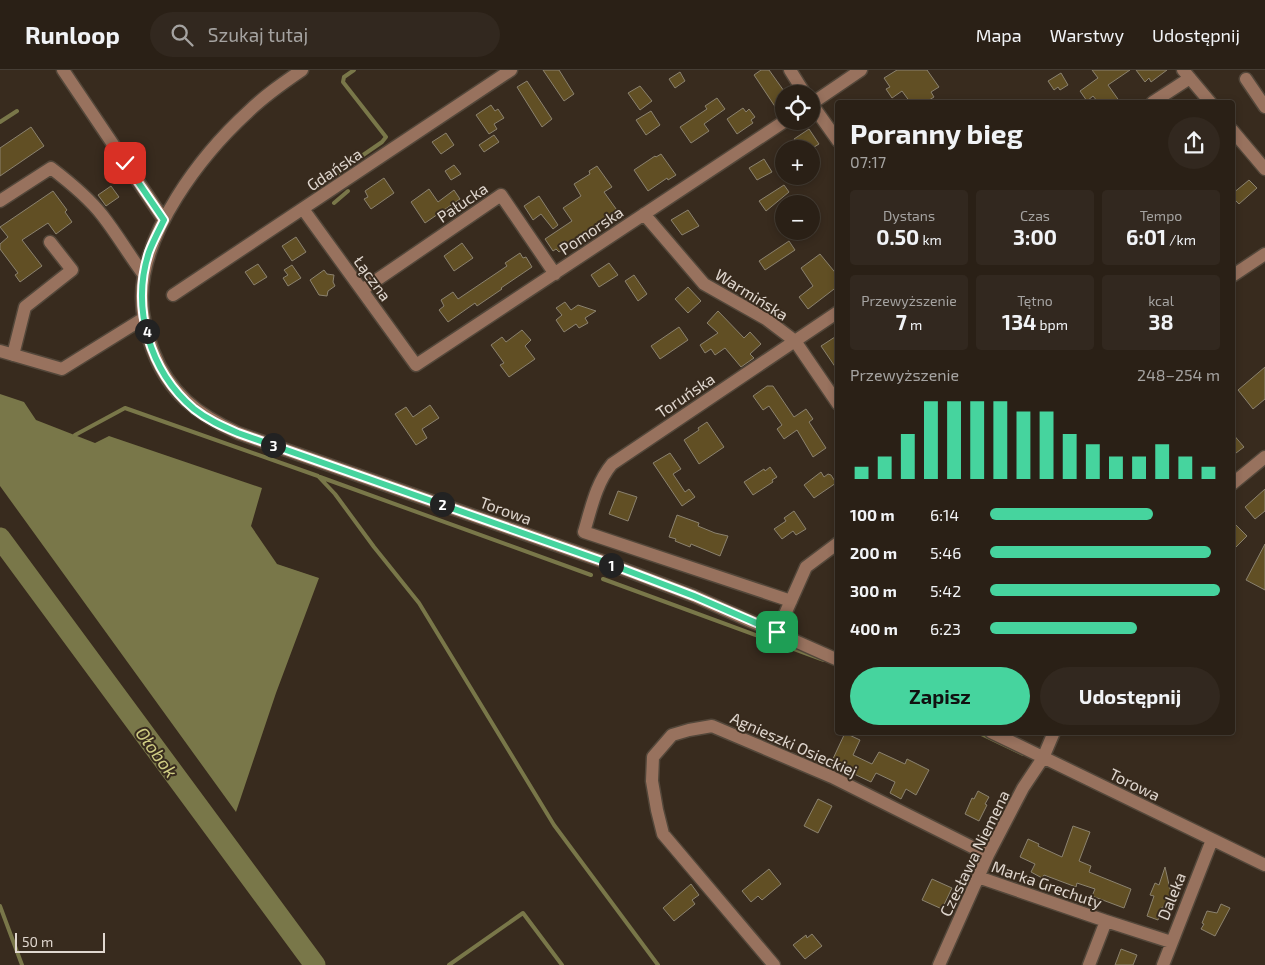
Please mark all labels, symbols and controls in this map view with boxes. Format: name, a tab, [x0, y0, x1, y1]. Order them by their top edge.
search box	[150, 12, 500, 57]
text: Runloop	[25, 20, 120, 49]
icon: search	[168, 21, 196, 49]
text: Szukaj tutaj	[208, 23, 308, 46]
text: Mapa	[976, 24, 1022, 46]
text: Warstwy	[1050, 24, 1124, 46]
text: Udostępnij	[1152, 24, 1240, 46]
map controls	[775, 85, 820, 240]
button: locate	[775, 85, 820, 130]
text: Poranny bieg	[850, 116, 1023, 150]
button: share	[1168, 117, 1220, 169]
button: +	[775, 140, 820, 185]
pin	[104, 142, 146, 184]
street label: Gdańska	[303, 144, 365, 194]
icon: check	[111, 149, 139, 177]
text: 07:17	[850, 152, 886, 171]
street label: Pałucka	[433, 178, 491, 226]
button: −	[775, 195, 820, 240]
street label: Pomorska	[555, 202, 627, 258]
text: Dystans	[883, 207, 935, 224]
text: Czas	[1020, 207, 1050, 224]
text: Tempo	[1140, 207, 1182, 224]
text: 0.50	[876, 224, 919, 249]
text: 3:00	[1013, 224, 1057, 249]
text: 6:01	[1126, 224, 1166, 249]
text: km	[919, 231, 942, 248]
text: /km	[1166, 231, 1196, 248]
street label: Łączna	[350, 252, 396, 304]
street label: Warmińska	[712, 264, 792, 324]
text: Przewyższenie	[861, 292, 957, 309]
text: Tętno	[1017, 292, 1053, 309]
text: kcal	[1148, 292, 1174, 309]
text: 7	[896, 309, 907, 334]
text: 134	[1002, 309, 1036, 334]
text: 38	[1149, 309, 1174, 334]
text: m	[907, 316, 922, 333]
text: bpm	[1036, 316, 1068, 333]
pin: 4	[134, 318, 160, 344]
text: 4	[143, 323, 152, 340]
text: Przewyższenie	[850, 365, 959, 384]
text: 248–254 m	[1137, 365, 1220, 384]
street label: Toruńska	[652, 369, 718, 421]
pin: 3	[260, 432, 286, 458]
text: 3	[270, 437, 277, 454]
pin: 2	[430, 492, 454, 516]
street label: Torowa	[477, 492, 535, 528]
text: 2	[438, 496, 447, 513]
text: 100 m	[850, 505, 895, 524]
text: 6:14	[930, 505, 959, 524]
text: 200 m	[850, 543, 897, 562]
text: 5:46	[930, 543, 961, 562]
pin: 1	[598, 552, 624, 578]
text: 1	[608, 557, 615, 574]
text: 300 m	[850, 581, 897, 600]
text: 5:42	[930, 581, 961, 600]
pin	[756, 611, 798, 653]
icon: arrive	[763, 618, 791, 646]
text: 400 m	[850, 619, 898, 638]
text: 6:23	[930, 619, 961, 638]
button: Zapisz	[850, 667, 1030, 725]
button: Udostępnij	[1040, 667, 1220, 725]
street label: Agnieszki Osieckiej	[727, 708, 860, 781]
water label: Ołobok	[131, 722, 183, 782]
street label: Torowa	[1107, 764, 1163, 804]
street label: Czesława Niemena	[935, 787, 1013, 919]
street label: Marka Grechuty	[989, 856, 1105, 912]
street label: Daleka	[1153, 869, 1189, 923]
scale bar	[15, 930, 105, 953]
text: 50 m	[22, 933, 53, 950]

